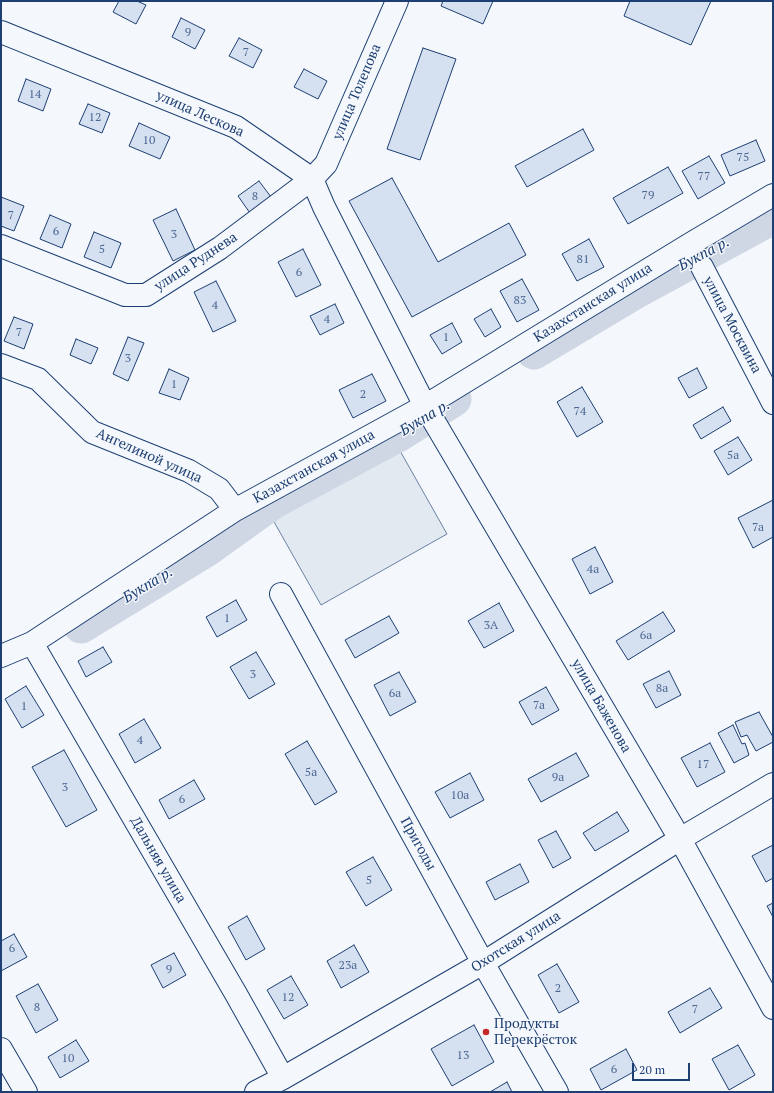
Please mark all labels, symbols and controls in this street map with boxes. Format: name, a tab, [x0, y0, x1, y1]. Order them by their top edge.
house number: 9	[185, 26, 191, 40]
street label: улица Толепова	[329, 42, 385, 142]
house number: 7	[243, 46, 249, 60]
street label: улица Лескова	[153, 87, 247, 141]
house number: 14	[29, 88, 41, 102]
house number: 12	[89, 111, 101, 125]
house number: 10	[143, 134, 155, 148]
house number: 75	[737, 151, 749, 165]
house number: 77	[698, 170, 710, 184]
house number: 79	[642, 189, 654, 203]
house number: 8	[252, 190, 258, 204]
house number: 7	[8, 209, 14, 223]
house number: 6	[53, 225, 59, 239]
house number: 3	[171, 228, 177, 242]
street label: улица Руднева	[152, 229, 240, 295]
water label: Букпа р.	[675, 233, 733, 275]
house number: 5	[99, 243, 105, 257]
house number: 81	[577, 253, 589, 267]
street label: Казахстанская улица	[531, 260, 655, 346]
house number: 6	[296, 266, 302, 280]
street label: улица Москвина	[699, 274, 765, 376]
house number: 83	[514, 294, 526, 308]
house number: 4	[212, 299, 218, 313]
house number: 4	[324, 313, 330, 327]
house number: 7	[16, 326, 22, 340]
house number: 1	[443, 331, 449, 345]
house number: 3	[125, 352, 131, 366]
house number: 1	[171, 378, 177, 392]
house number: 2	[360, 388, 366, 402]
water label: Букпа р.	[397, 396, 453, 440]
house number: 74	[574, 405, 586, 419]
street label: Ангелиной улица	[94, 425, 204, 487]
street label: Казахстанская улица	[250, 427, 378, 507]
house number: 5а	[727, 449, 739, 463]
house number: 7а	[752, 521, 764, 535]
water label: Букпа р.	[120, 563, 176, 607]
house number: 4а	[587, 563, 599, 577]
house number: 1	[224, 612, 230, 626]
house number: 3А	[484, 619, 498, 633]
house number: 6а	[640, 629, 652, 643]
street label: улица Баженова	[567, 656, 635, 756]
house number: 3	[250, 668, 256, 682]
house number: 8а	[656, 682, 668, 696]
house number: 6а	[389, 687, 401, 701]
house number: 7а	[533, 699, 545, 713]
house number: 1	[21, 700, 27, 714]
house number: 4	[137, 734, 143, 748]
house number: 17	[697, 758, 709, 772]
house number: 5а	[305, 766, 317, 780]
house number: 9а	[552, 771, 564, 785]
house number: 3	[62, 781, 68, 795]
house number: 10а	[451, 789, 469, 803]
house number: 6	[179, 793, 185, 807]
street label: Дальняя улица	[127, 814, 189, 906]
street label: Пригоды	[396, 814, 440, 874]
house number: 5	[366, 874, 372, 888]
street label: Охотская улица	[468, 908, 564, 976]
house number: 6	[9, 942, 15, 956]
house number: 23а	[339, 959, 357, 973]
house number: 9	[166, 963, 172, 977]
house number: 2	[555, 982, 561, 996]
house number: 12	[282, 991, 294, 1005]
house number: 8	[34, 1001, 40, 1015]
house number: 7	[692, 1003, 698, 1017]
place label: Продукты Перекрёсток	[494, 1016, 577, 1048]
marker: Продукты Перекрёсток	[481, 1027, 491, 1037]
house number: 13	[457, 1049, 469, 1063]
house number: 10	[62, 1052, 74, 1066]
scale bar	[634, 1055, 692, 1081]
text: 20 m	[639, 1062, 665, 1077]
house number: 6	[611, 1063, 617, 1077]

